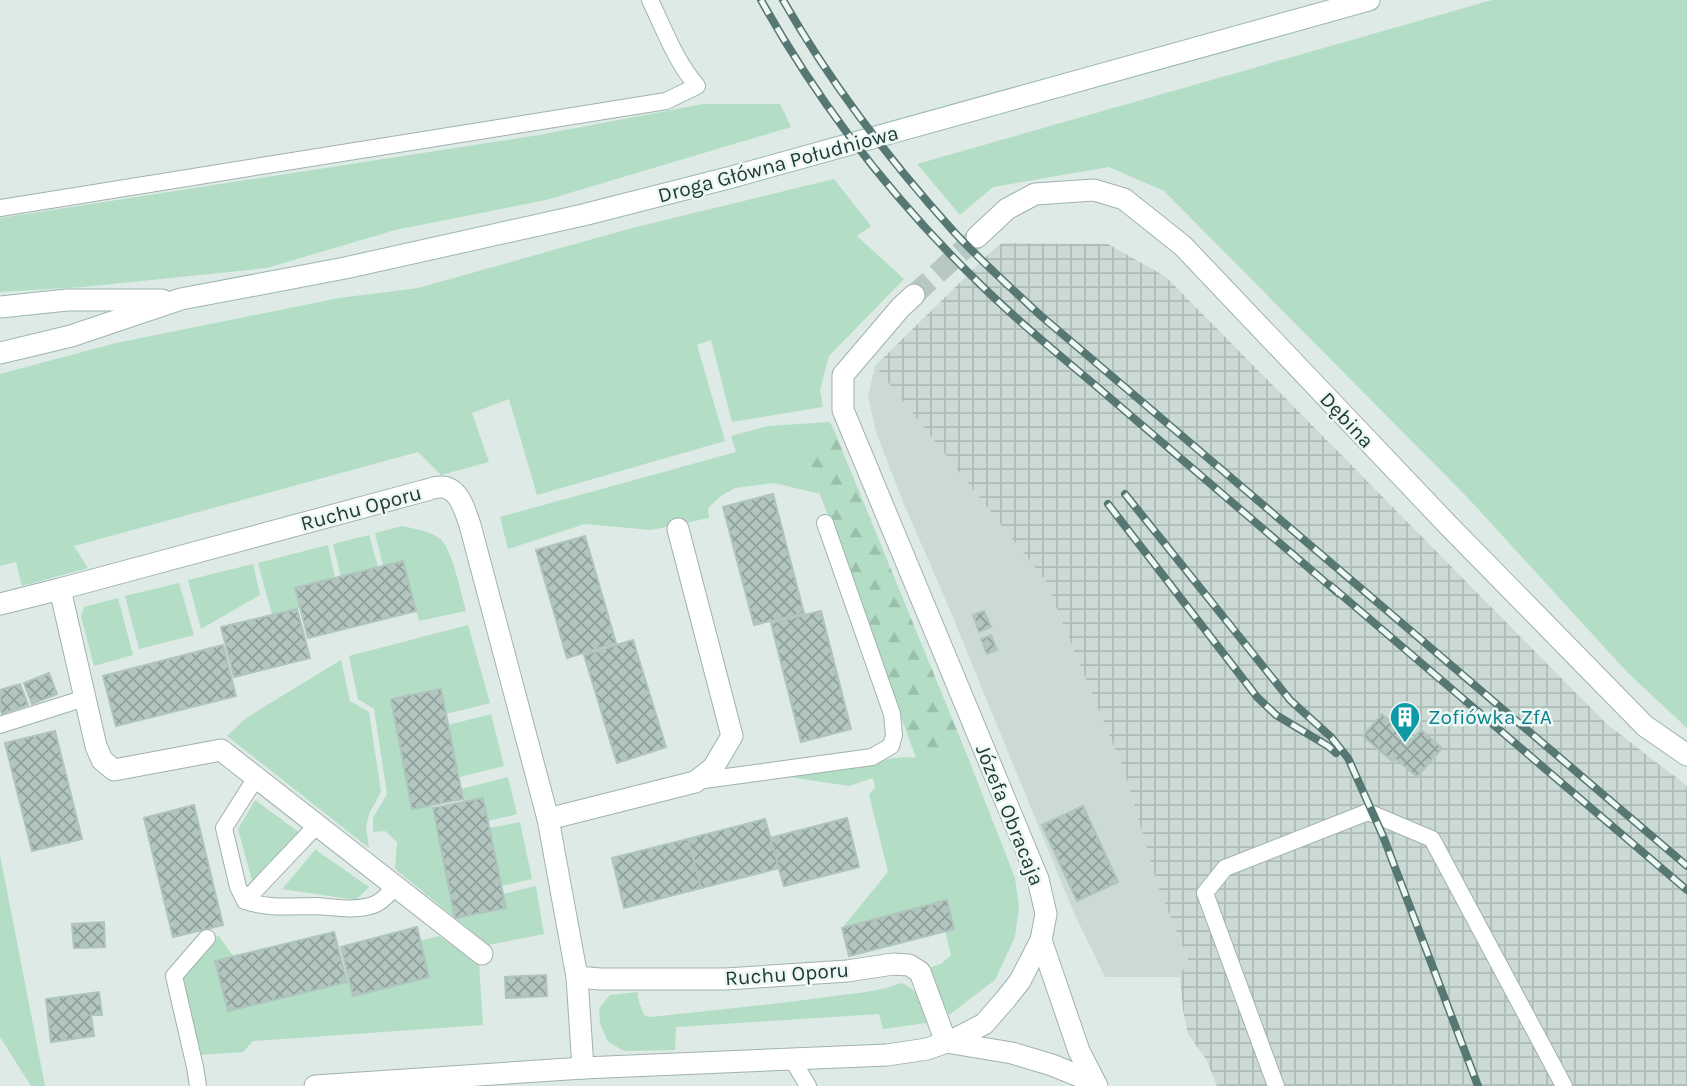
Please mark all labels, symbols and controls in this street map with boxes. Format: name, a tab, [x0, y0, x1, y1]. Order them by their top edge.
street label: Droga Główna Południowa	[655, 120, 901, 208]
street label: Dębina	[1315, 387, 1379, 453]
street label: Ruchu Oporu	[298, 480, 424, 536]
building icon: Zofiówka ZfA	[1388, 700, 1422, 744]
place label: Zofiówka ZfA	[1428, 705, 1552, 729]
street label: Józefa Obracaja	[971, 741, 1049, 889]
street label: Ruchu Oporu	[724, 958, 850, 990]

